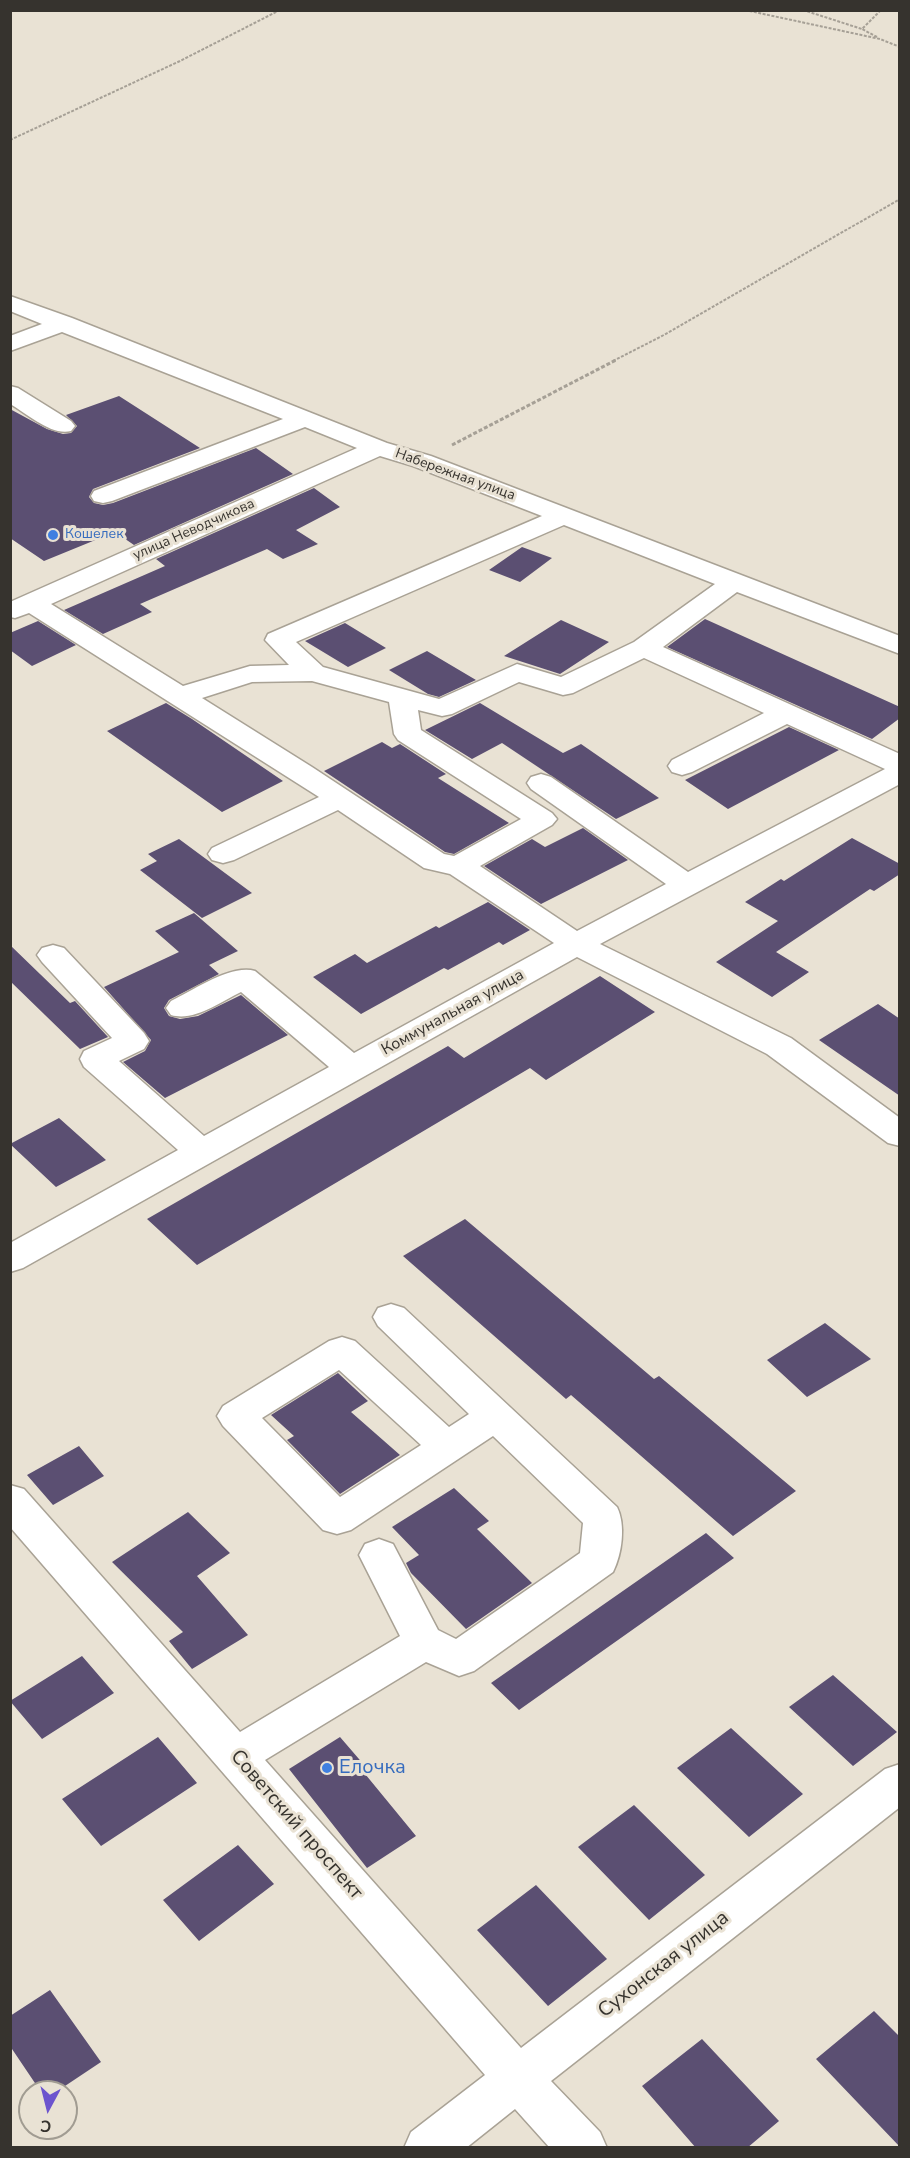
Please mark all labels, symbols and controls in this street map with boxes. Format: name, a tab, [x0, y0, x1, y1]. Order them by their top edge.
street label: Набережная улица	[393, 445, 517, 505]
street label: улица Неводчикова	[131, 496, 257, 564]
place label: Кошелек	[65, 527, 124, 543]
marker: Кошелек	[46, 528, 60, 542]
street label: Коммунальная улица	[378, 966, 528, 1060]
street label: Советский проспект	[225, 1745, 367, 1905]
place label: Елочка	[339, 1756, 406, 1780]
marker: Елочка	[320, 1761, 334, 1775]
street label: Сухонская улица	[594, 1906, 734, 2024]
north arrow	[18, 2080, 78, 2140]
text: С	[39, 2114, 53, 2137]

